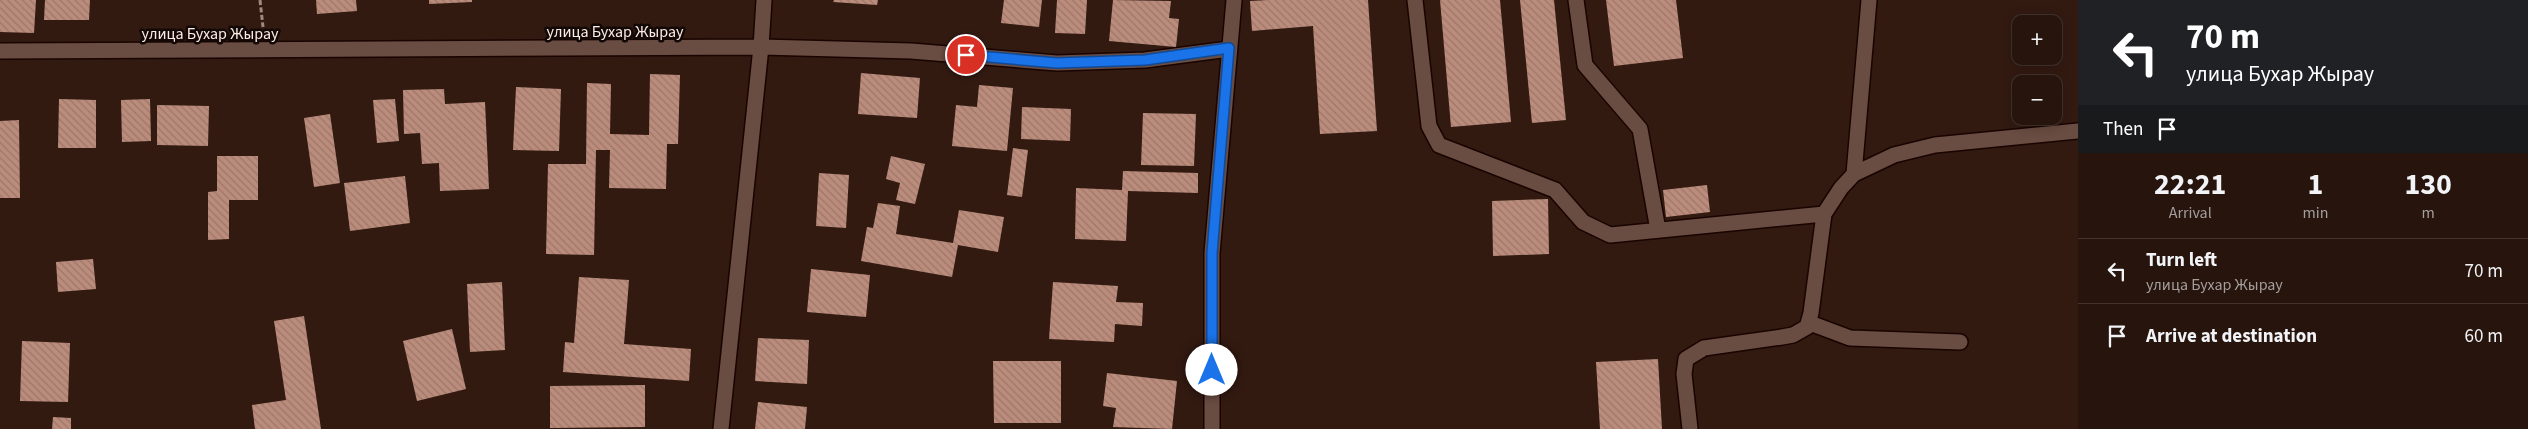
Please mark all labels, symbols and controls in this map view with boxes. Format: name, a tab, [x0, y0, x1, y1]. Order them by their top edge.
text: 70 m	[2186, 12, 2260, 62]
map controls	[2012, 15, 2062, 125]
button: +	[2012, 15, 2062, 65]
icon: left	[2103, 20, 2168, 85]
street label: улица Бухар Жырау	[547, 21, 684, 43]
street label: улица Бухар Жырау	[142, 23, 279, 45]
pin	[945, 34, 987, 76]
icon: arrive	[952, 41, 980, 69]
text: улица Бухар Жырау	[2186, 58, 2374, 90]
button: −	[2012, 75, 2062, 125]
icon: arrive	[2153, 115, 2181, 143]
text: Then	[2103, 116, 2143, 143]
text: 22:21	[2154, 163, 2226, 206]
text: 1	[2307, 163, 2323, 206]
text: 130	[2404, 163, 2452, 206]
text: Arrival	[2169, 202, 2212, 224]
text: min	[2302, 202, 2328, 224]
text: m	[2422, 202, 2435, 224]
text: Turn left	[2146, 247, 2217, 274]
icon: left	[2103, 257, 2131, 285]
text: 70 m	[2465, 258, 2503, 285]
text: улица Бухар Жырау	[2146, 274, 2283, 296]
icon: arrive	[2103, 322, 2131, 350]
text: Arrive at destination	[2146, 323, 2317, 350]
text: 60 m	[2465, 323, 2503, 350]
position arrow	[1185, 343, 1237, 395]

